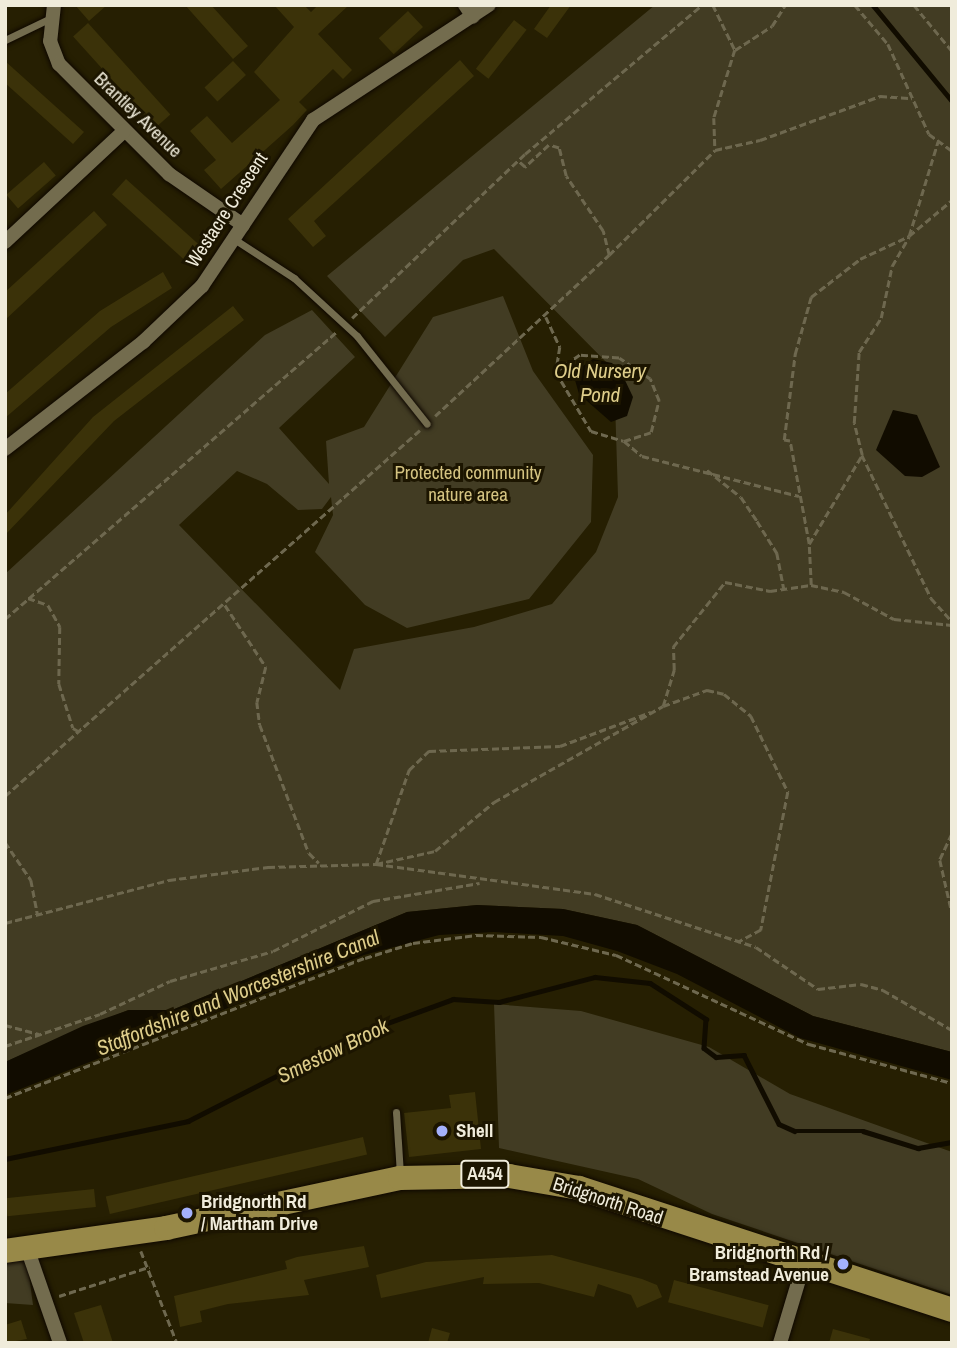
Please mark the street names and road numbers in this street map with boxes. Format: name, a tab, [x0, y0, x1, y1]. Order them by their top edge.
street label: Brantley Avenue	[89, 67, 187, 163]
street label: Westacre Crescent	[181, 148, 273, 272]
road number: A454	[459, 1160, 511, 1189]
street label: Bridgnorth Road	[550, 1172, 666, 1230]

